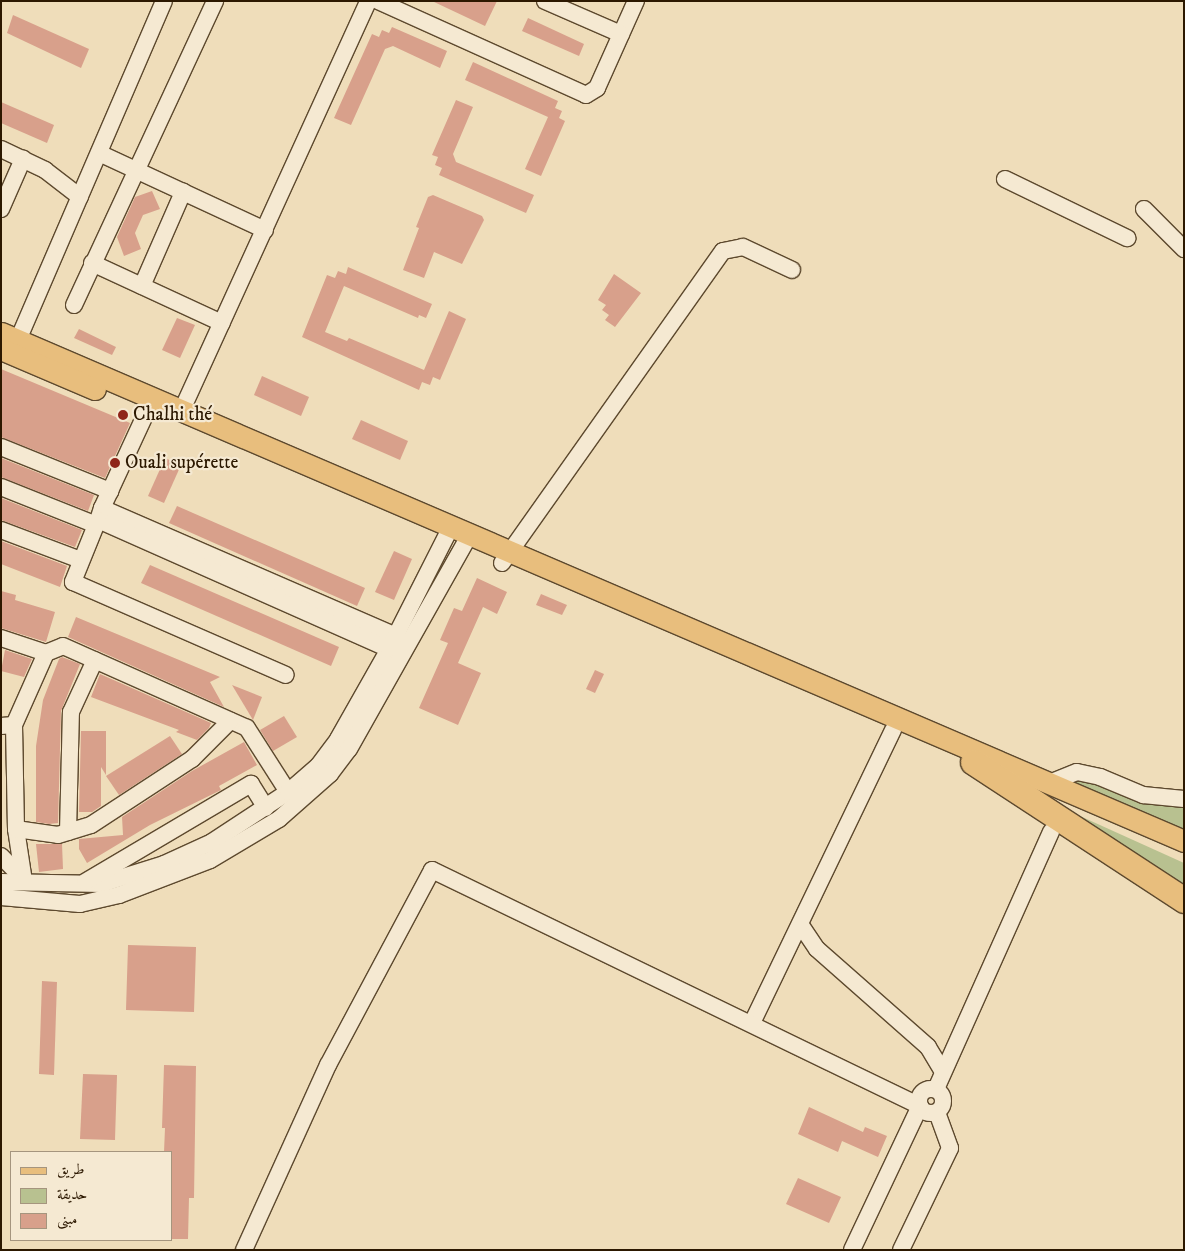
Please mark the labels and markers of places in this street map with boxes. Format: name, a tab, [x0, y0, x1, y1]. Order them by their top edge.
place label: Chalhi thé	[133, 404, 212, 426]
marker: Chalhi thé	[117, 409, 129, 421]
place label: Ouali supérette	[125, 452, 238, 474]
marker: Ouali supérette	[109, 457, 121, 469]

